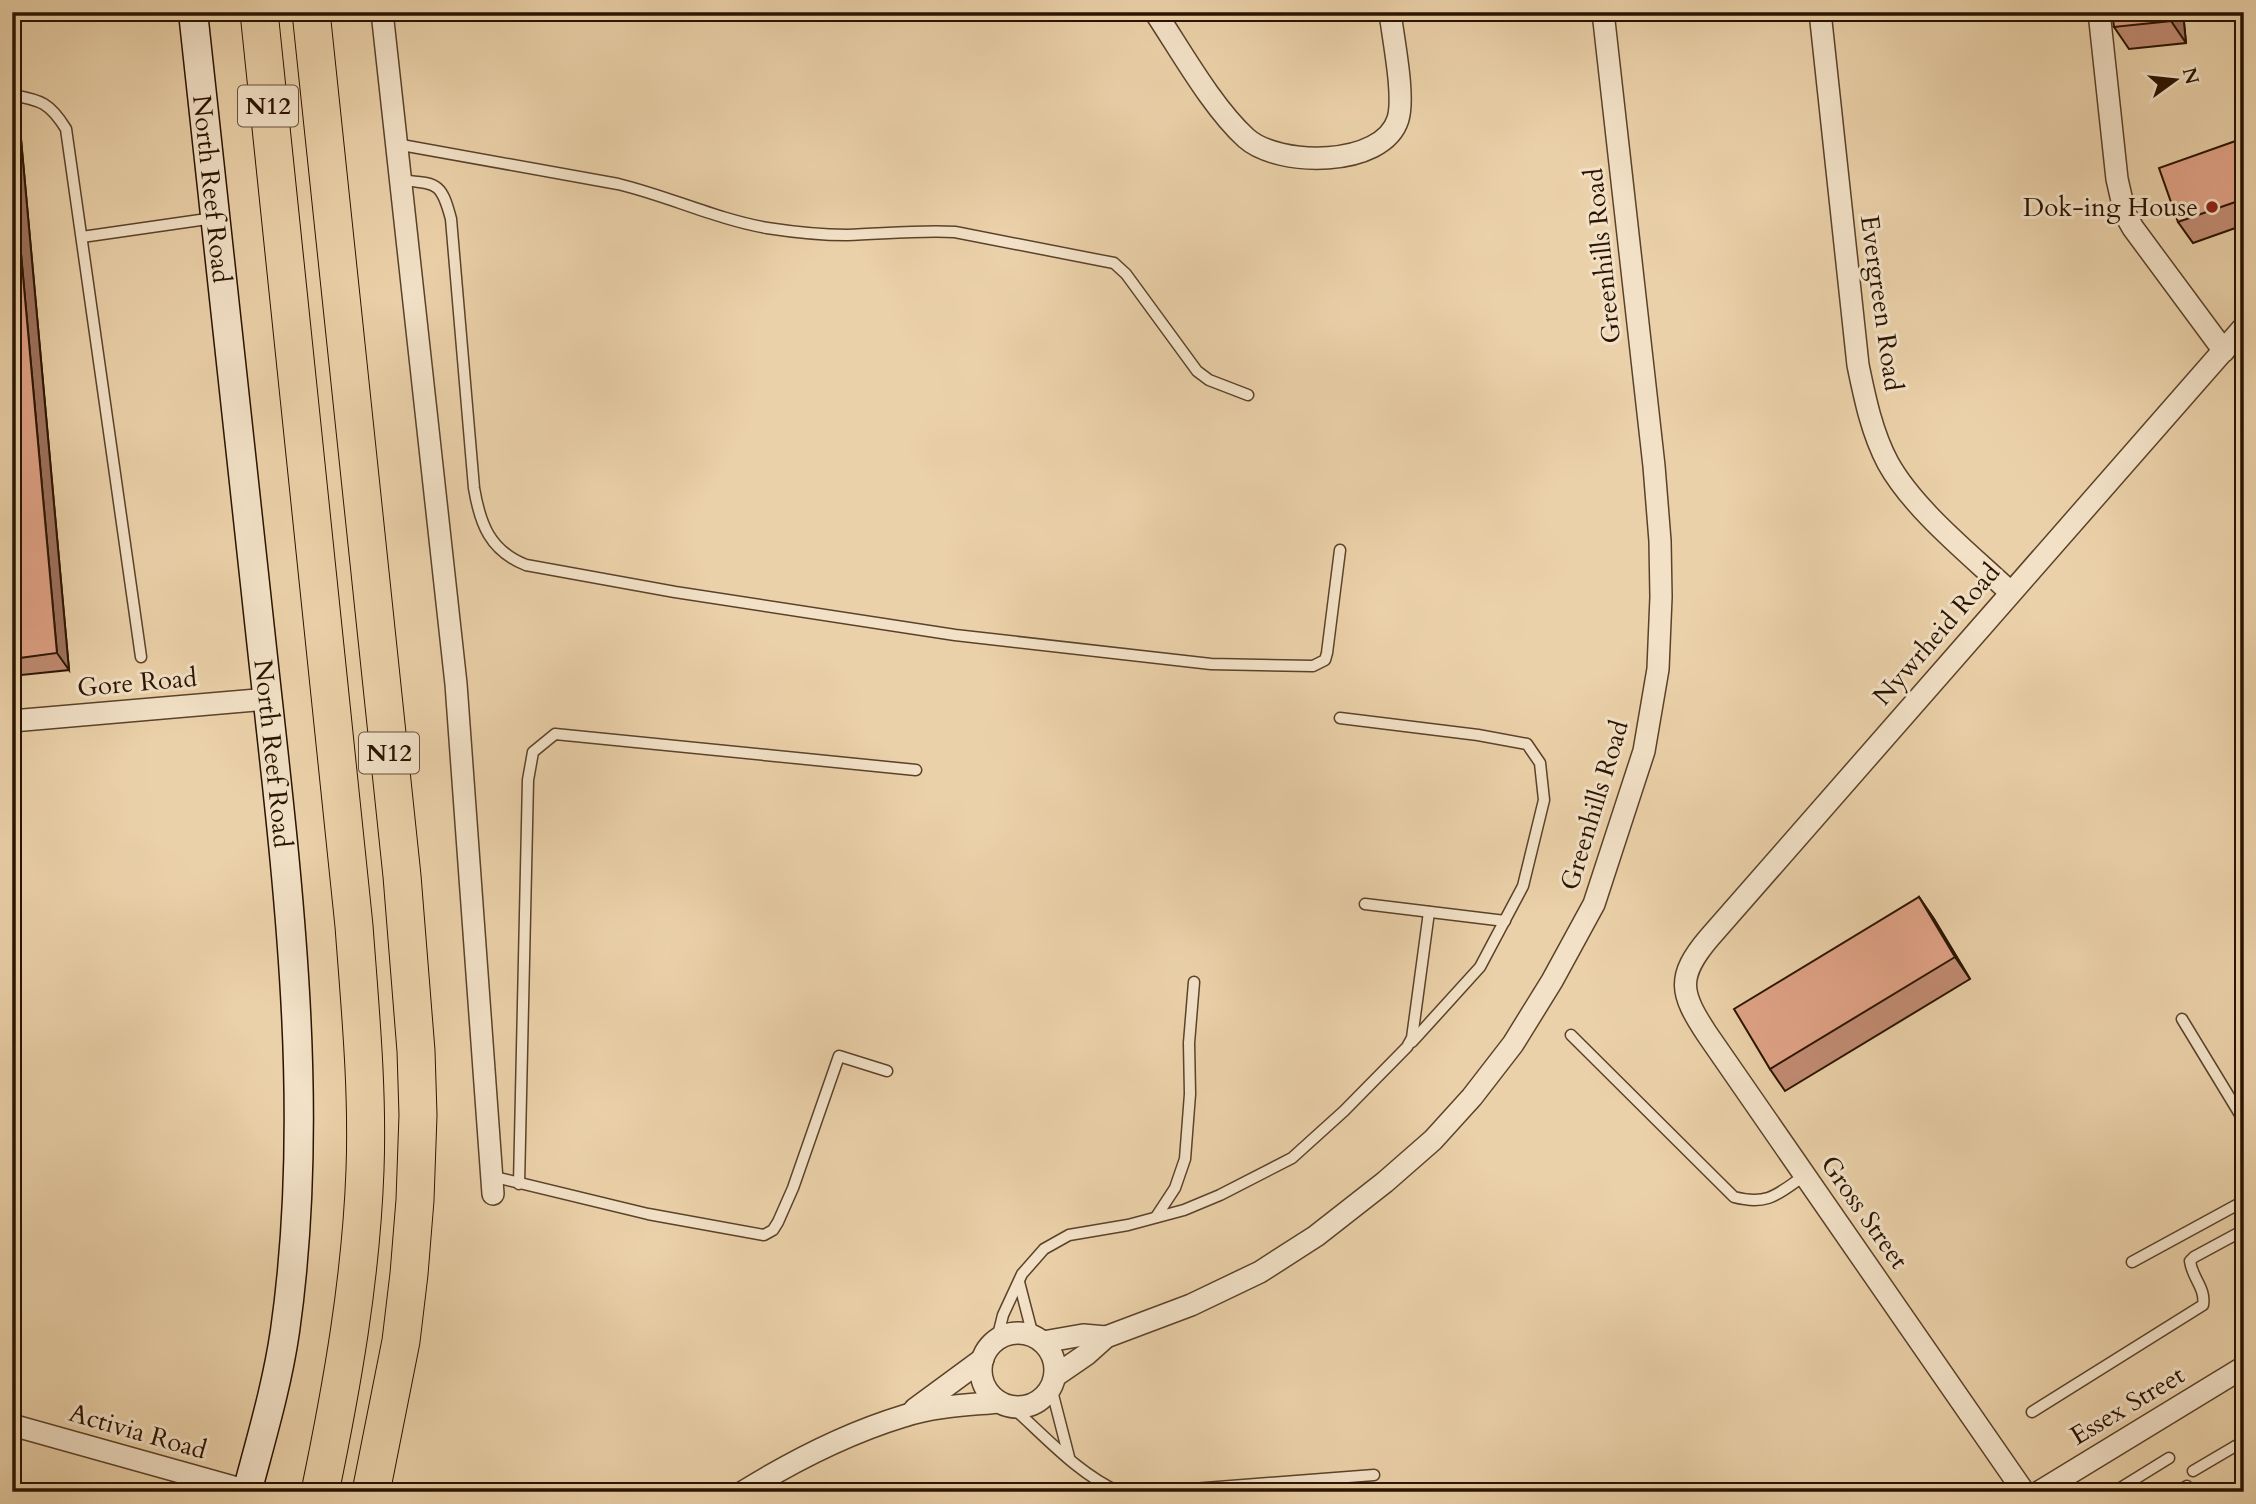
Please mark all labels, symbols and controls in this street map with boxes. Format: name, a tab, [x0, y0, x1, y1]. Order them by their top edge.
north arrow	[2140, 46, 2210, 116]
text: N	[2176, 65, 2205, 88]
road number: N12	[238, 86, 298, 126]
street label: North Reef Road	[184, 93, 239, 285]
street label: Greenhills Road	[1576, 166, 1629, 345]
place label: Dok-ing House	[2023, 190, 2198, 225]
marker: Dok-ing House	[2204, 199, 2220, 215]
street label: Evergreen Road	[1852, 213, 1911, 393]
street label: Nywrheid Road	[1865, 556, 2008, 713]
street label: North Reef Road	[245, 658, 300, 850]
street label: Gore Road	[76, 660, 199, 705]
street label: Greenhills Road	[1552, 716, 1637, 894]
road number: N12	[359, 732, 419, 774]
street label: Gross Street	[1813, 1149, 1917, 1276]
street label: Essex Street	[2064, 1358, 2191, 1453]
street label: Activia Road	[65, 1395, 211, 1468]

